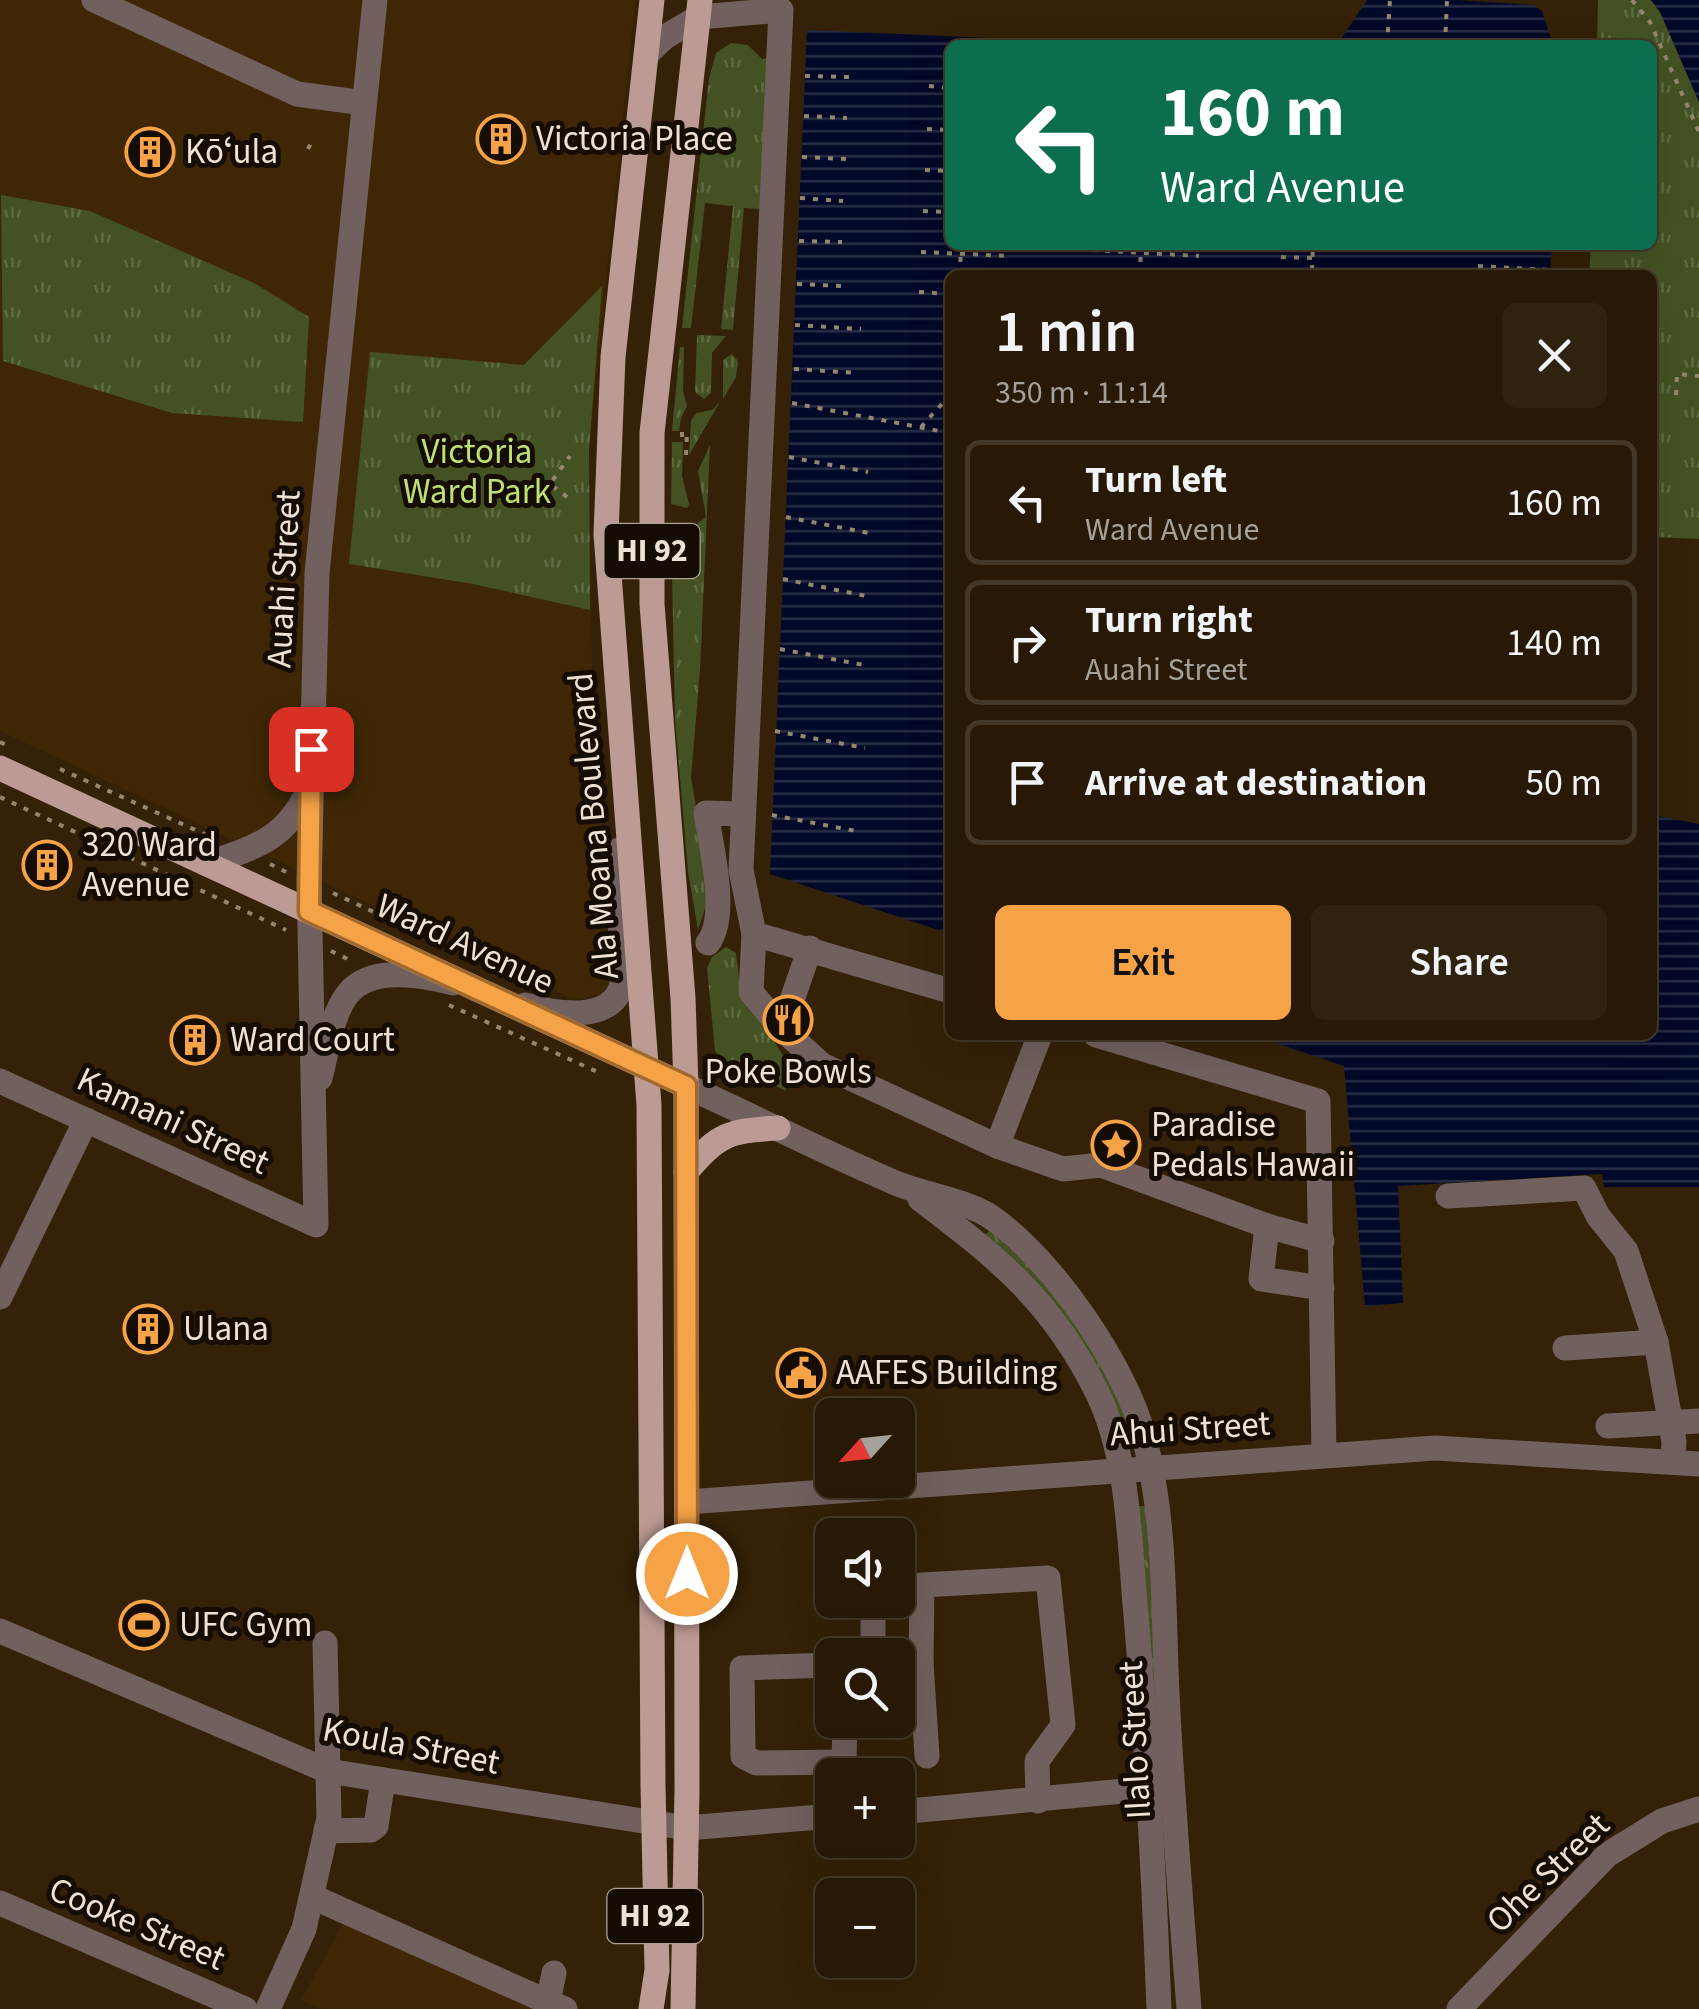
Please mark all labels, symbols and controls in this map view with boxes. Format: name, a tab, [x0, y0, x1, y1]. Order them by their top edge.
text: 160 m	[1160, 63, 1345, 163]
icon: left	[995, 80, 1125, 210]
building icon: Victoria Place	[475, 113, 527, 165]
place label: Victoria Place	[536, 114, 733, 164]
building icon: Kōʻula	[124, 126, 176, 178]
place label: Kōʻula	[185, 127, 278, 177]
text: Ward Avenue	[1160, 156, 1405, 220]
text: 1 min	[995, 290, 1138, 375]
button: close	[1502, 303, 1607, 408]
text: 350 m · 11:14	[995, 370, 1168, 416]
park label: Victoria Ward Park	[403, 427, 552, 517]
text: Turn left	[1085, 453, 1227, 507]
icon: left	[1000, 475, 1055, 530]
text: 160 m	[1506, 476, 1602, 530]
street label: Auahi Street	[254, 489, 314, 669]
text: Ward Avenue	[1085, 507, 1259, 553]
road number: HI 92	[604, 524, 700, 578]
text: Turn right	[1085, 593, 1253, 647]
icon: right	[1000, 615, 1055, 670]
text: 140 m	[1506, 616, 1602, 670]
text: Auahi Street	[1085, 647, 1248, 693]
street label: Ala Moana Boulevard	[556, 671, 632, 981]
pin	[269, 707, 354, 792]
icon: arrive	[284, 722, 339, 777]
icon: arrive	[1000, 755, 1055, 810]
text: Arrive at destination	[1085, 756, 1427, 810]
text: 50 m	[1525, 756, 1602, 810]
place label: 320 Ward Avenue	[82, 820, 217, 910]
building icon: 320 Ward Avenue	[21, 839, 73, 891]
street label: Ward Avenue	[368, 881, 562, 1007]
button: Exit	[995, 905, 1291, 1020]
button: Share	[1311, 905, 1607, 1020]
restaurant icon: Poke Bowls	[762, 994, 814, 1046]
building icon: Ward Court	[169, 1014, 221, 1066]
place label: Ward Court	[230, 1015, 395, 1065]
place label: Poke Bowls	[704, 1047, 872, 1097]
street label: Kamani Street	[69, 1055, 278, 1187]
place label: Paradise Pedals Hawaii	[1151, 1100, 1355, 1190]
place icon: Paradise Pedals Hawaii	[1090, 1119, 1142, 1171]
building icon: Ulana	[122, 1303, 174, 1355]
place label: Ulana	[183, 1304, 269, 1354]
public building icon: AAFES Building	[775, 1347, 827, 1399]
place label: AAFES Building	[836, 1348, 1058, 1398]
north arrow	[815, 1398, 915, 1498]
map controls	[815, 1398, 915, 1978]
street label: Ahui Street	[1108, 1398, 1272, 1460]
button: sound	[815, 1518, 915, 1618]
position arrow	[635, 1522, 739, 1626]
sports icon: UFC Gym	[118, 1599, 170, 1651]
place label: UFC Gym	[179, 1600, 312, 1650]
button: search	[815, 1638, 915, 1738]
street label: Ilalo Street	[1106, 1659, 1164, 1820]
street label: Koula Street	[318, 1704, 504, 1788]
button: +	[815, 1758, 915, 1858]
street label: Ohe Street	[1475, 1801, 1621, 1945]
street label: Cooke Street	[41, 1865, 233, 1984]
button: −	[815, 1878, 915, 1978]
road number: HI 92	[608, 1889, 702, 1943]

